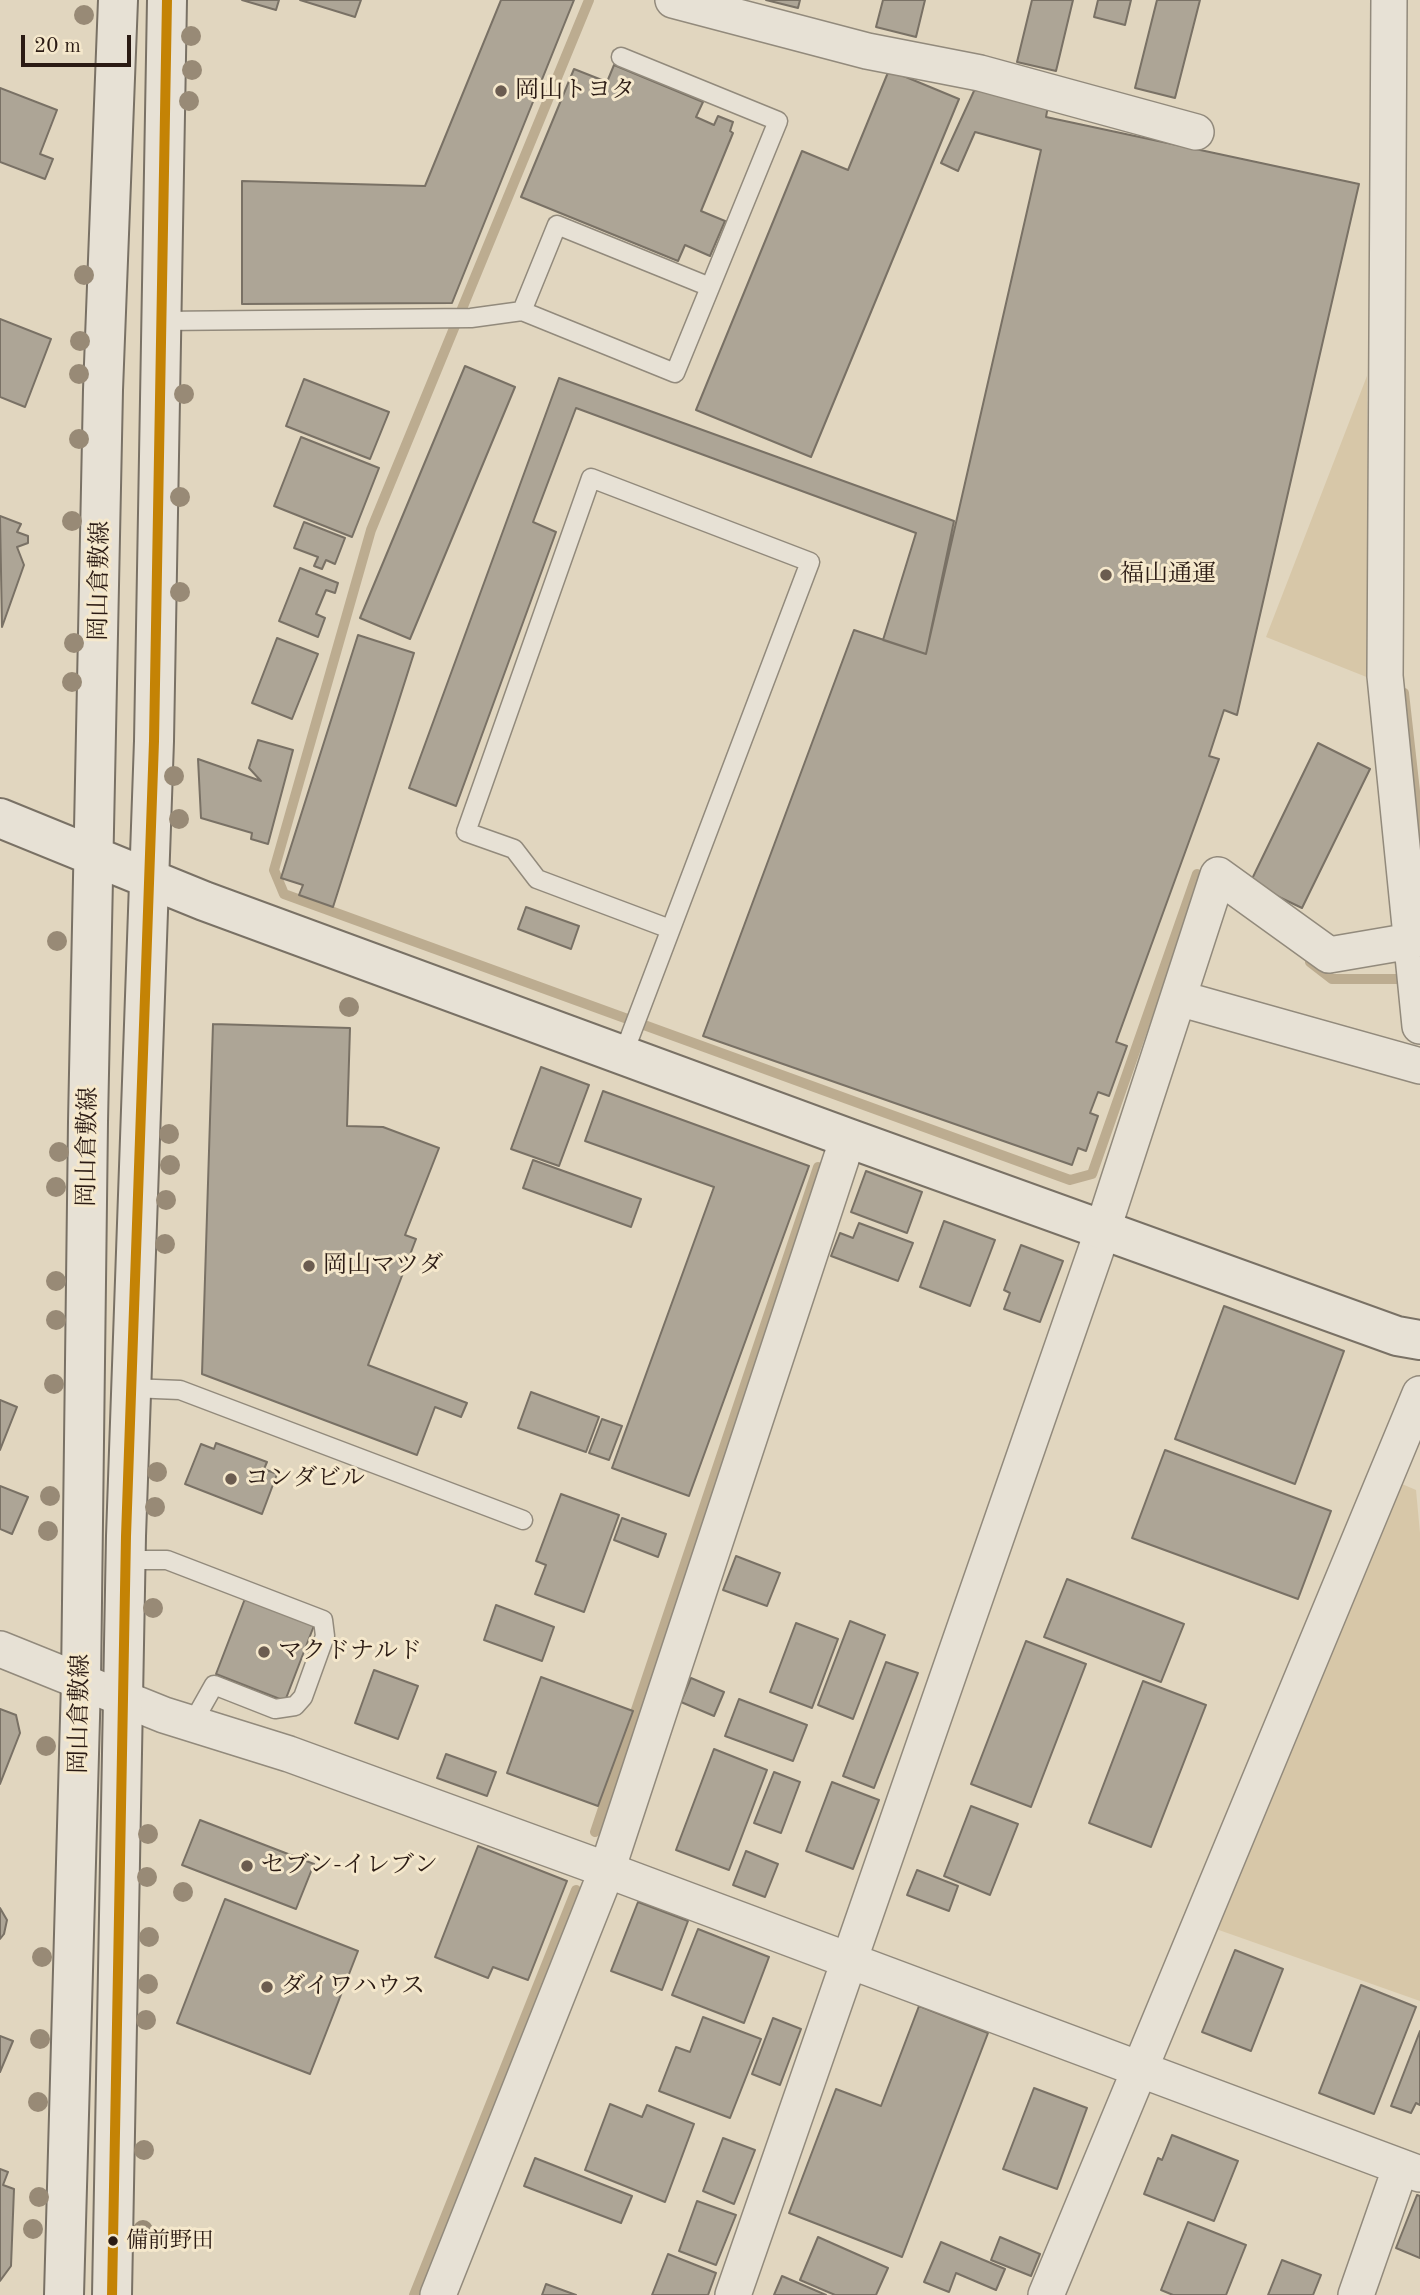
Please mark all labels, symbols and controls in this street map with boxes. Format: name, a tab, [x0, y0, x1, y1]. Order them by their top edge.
scale bar	[24, 21, 135, 65]
text: 20 m	[34, 36, 81, 57]
place label: 岡山トヨタ	[515, 77, 635, 105]
marker: 岡山トヨタ	[493, 83, 509, 99]
street label: 岡山倉敷線	[85, 521, 115, 641]
place label: 福山通運	[1120, 561, 1216, 589]
marker: 福山通運	[1098, 567, 1114, 583]
street label: 岡山倉敷線	[73, 1087, 103, 1207]
place label: 岡山マツダ	[323, 1252, 443, 1280]
marker: 岡山マツダ	[301, 1258, 317, 1274]
place label: コンダビル	[245, 1465, 365, 1493]
marker: コンダビル	[223, 1471, 239, 1487]
place label: マクドナルド	[278, 1638, 422, 1666]
marker: マクドナルド	[256, 1644, 272, 1660]
street label: 岡山倉敷線	[65, 1654, 95, 1774]
place label: セブン-イレブン	[261, 1852, 438, 1880]
marker: セブン-イレブン	[239, 1858, 255, 1874]
place label: ダイワハウス	[281, 1973, 425, 2001]
marker: ダイワハウス	[259, 1979, 275, 1995]
place label: 備前野田	[126, 2228, 214, 2254]
marker: 備前野田	[106, 2234, 120, 2248]

